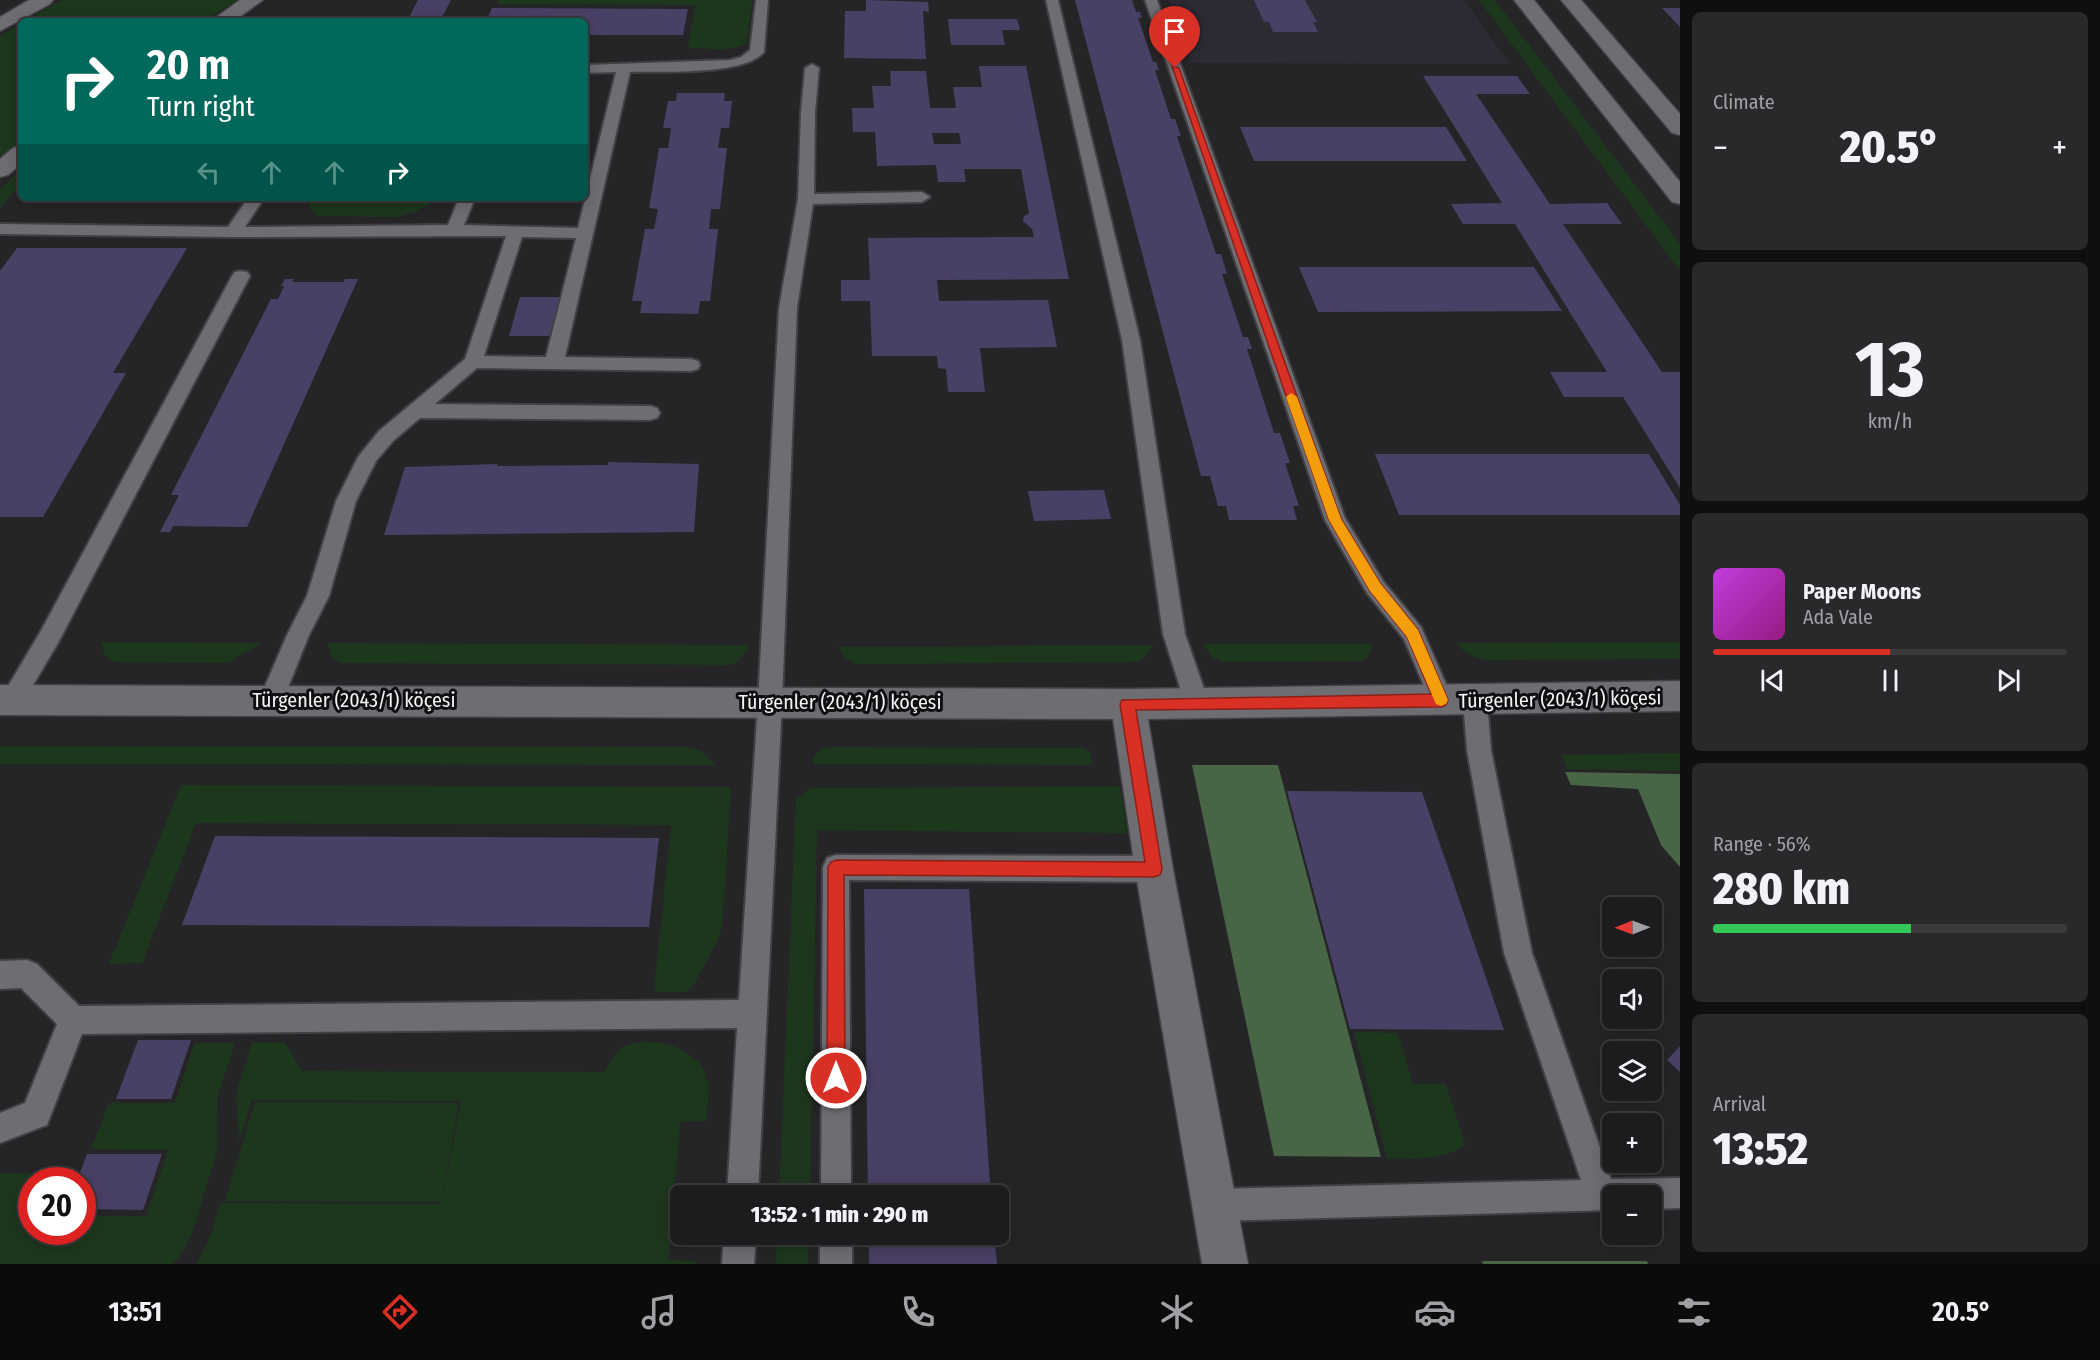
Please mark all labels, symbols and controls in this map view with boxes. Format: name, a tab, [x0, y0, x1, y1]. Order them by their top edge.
pin	[1149, 6, 1200, 68]
icon: arrive	[1158, 15, 1191, 48]
text: 20 m	[147, 40, 230, 90]
icon: right	[48, 42, 126, 120]
text: Climate	[1713, 90, 1775, 114]
text: Turn right	[147, 91, 255, 123]
text: 20.5°	[1840, 120, 1940, 174]
text: −	[1713, 128, 1728, 168]
text: +	[2052, 128, 2067, 168]
icon: left	[192, 156, 225, 189]
icon: ahead	[255, 156, 288, 189]
icon: ahead	[318, 156, 351, 189]
icon: right	[381, 156, 414, 189]
text: 13	[1855, 323, 1925, 417]
text: km/h	[1868, 409, 1912, 433]
text: Paper Moons	[1803, 578, 1921, 605]
text: Ada Vale	[1803, 605, 1873, 629]
icon: previous	[1756, 664, 1789, 697]
icon: pause	[1874, 664, 1907, 697]
icon: next	[1992, 664, 2025, 697]
street label: Türgenler (2043/1) köçesi	[1458, 685, 1662, 713]
street label: Türgenler (2043/1) köçesi	[253, 688, 455, 712]
street label: Türgenler (2043/1) köçesi	[739, 690, 941, 714]
text: Range · 56%	[1713, 832, 1811, 856]
text: 280 km	[1713, 862, 1850, 916]
north arrow	[1602, 897, 1662, 957]
map controls	[1602, 897, 1662, 1245]
button: sound	[1602, 969, 1662, 1029]
button: layers	[1602, 1041, 1662, 1101]
position arrow	[804, 1046, 868, 1110]
text: Arrival	[1713, 1092, 1766, 1116]
button: +	[1602, 1113, 1662, 1173]
text: 13:52	[1713, 1122, 1808, 1176]
speed limit sign: 20	[18, 1167, 96, 1245]
button: −	[1602, 1185, 1662, 1245]
text: 13:52 · 1 min · 290 m	[751, 1201, 928, 1228]
icon: directions	[379, 1291, 421, 1333]
icon: music	[638, 1291, 680, 1333]
icon: phone	[897, 1291, 939, 1333]
icon: climate	[1156, 1291, 1198, 1333]
icon: car	[1414, 1291, 1456, 1333]
icon: filters	[1673, 1291, 1715, 1333]
text: 13:51	[108, 1296, 162, 1328]
text: 20.5°	[1932, 1296, 1991, 1328]

